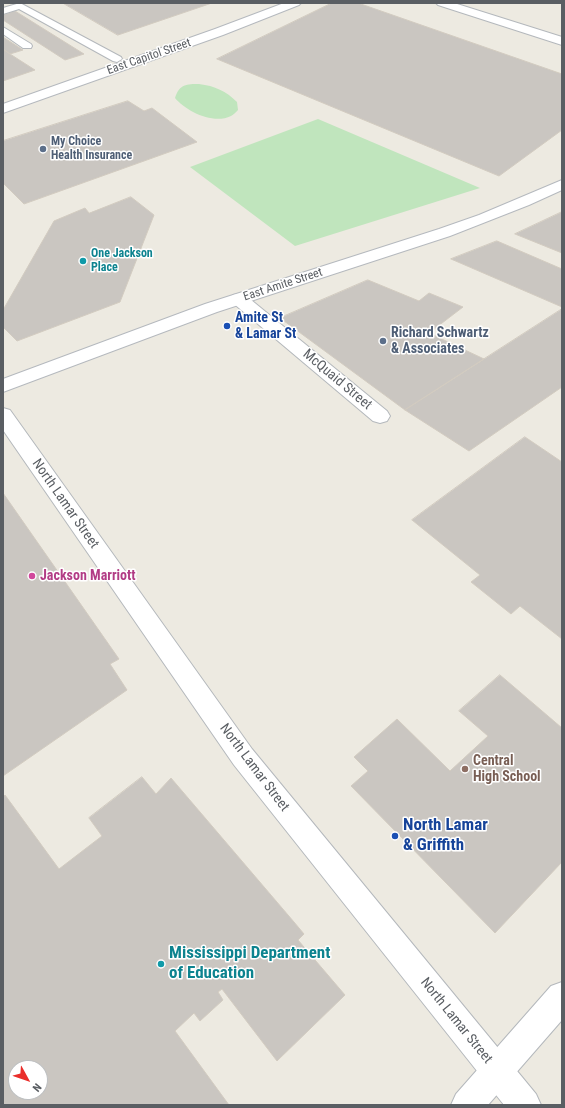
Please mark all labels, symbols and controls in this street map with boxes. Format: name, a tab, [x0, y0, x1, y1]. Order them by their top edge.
street label: East Capitol Street	[105, 36, 193, 78]
place label: My Choice Health Insurance	[51, 135, 132, 163]
marker: My Choice Health Insurance	[38, 144, 48, 154]
place label: One Jackson Place	[91, 247, 153, 275]
marker: One Jackson Place	[78, 256, 88, 266]
street label: East Amite Street	[242, 265, 324, 305]
place label: Amite St & Lamar St	[235, 310, 296, 342]
marker: Amite St & Lamar St	[222, 321, 232, 331]
place label: Richard Schwartz & Associates	[391, 325, 489, 358]
marker: Richard Schwartz & Associates	[378, 336, 388, 346]
street label: McQuaid Street	[299, 346, 375, 414]
street label: North Lamar Street	[28, 456, 102, 552]
place label: Jackson Marriott	[40, 568, 136, 584]
marker: Jackson Marriott	[27, 571, 37, 581]
street label: North Lamar Street	[216, 721, 292, 815]
place label: Central High School	[473, 753, 541, 786]
marker: Central High School	[460, 764, 470, 774]
place label: North Lamar & Griffith	[403, 816, 488, 856]
marker: North Lamar & Griffith	[390, 831, 400, 841]
place label: Mississippi Department of Education	[169, 944, 330, 984]
marker: Mississippi Department of Education	[156, 959, 166, 969]
street label: North Lamar Street	[416, 975, 496, 1067]
north arrow	[8, 1060, 48, 1100]
text: N	[30, 1081, 44, 1094]

